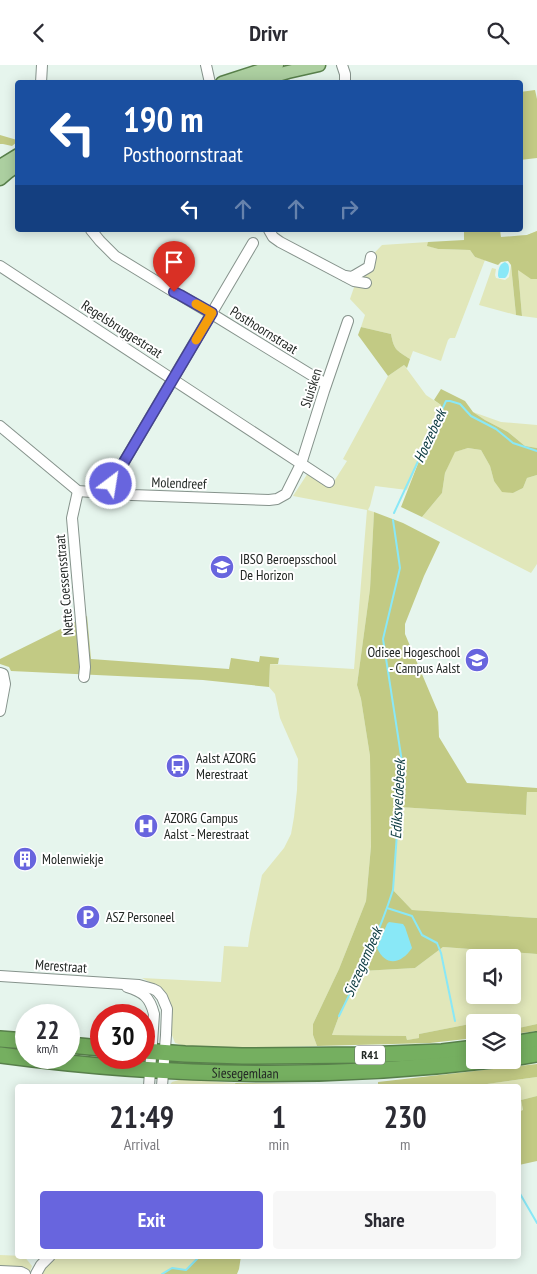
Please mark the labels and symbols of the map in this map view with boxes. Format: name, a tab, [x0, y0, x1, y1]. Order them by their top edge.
pin	[153, 241, 195, 292]
street label: Regelsbruggestraat	[78, 296, 166, 362]
street label: Posthoornstraat	[227, 302, 301, 358]
street label: Sluisken	[296, 366, 326, 410]
water label: Hoezebeek	[409, 404, 451, 465]
position arrow	[84, 457, 136, 509]
street label: Molendreef	[151, 473, 207, 493]
street label: Nette Coessensstraat	[51, 534, 77, 636]
place label: IBSO Beroepsschool De Horizon	[240, 550, 337, 584]
school or university icon: IBSO Beroepsschool De Horizon	[209, 554, 235, 580]
place label: Odisee Hogeschool - Campus Aalst	[367, 643, 461, 677]
school or university icon: Odisee Hogeschool - Campus Aalst	[464, 647, 490, 673]
place label: Aalst AZORG Merestraat	[196, 749, 256, 783]
bus stop icon: Aalst AZORG Merestraat	[165, 753, 191, 779]
water label: Ediksveldebeek	[386, 756, 409, 839]
place label: AZORG Campus Aalst - Merestraat	[164, 809, 249, 843]
hospital icon: AZORG Campus Aalst - Merestraat	[133, 813, 159, 839]
building icon: Molenwiekje	[12, 846, 38, 872]
place label: Molenwiekje	[42, 850, 104, 868]
parking icon: ASZ Personeel	[75, 904, 101, 930]
place label: ASZ Personeel	[106, 908, 175, 926]
water label: Siezegembeek	[339, 922, 387, 1000]
street label: Merestraat	[35, 955, 88, 977]
speed limit sign: 30	[90, 1004, 155, 1069]
road number: R41	[355, 1045, 385, 1065]
street label: Siesegemlaan	[211, 1064, 279, 1082]

